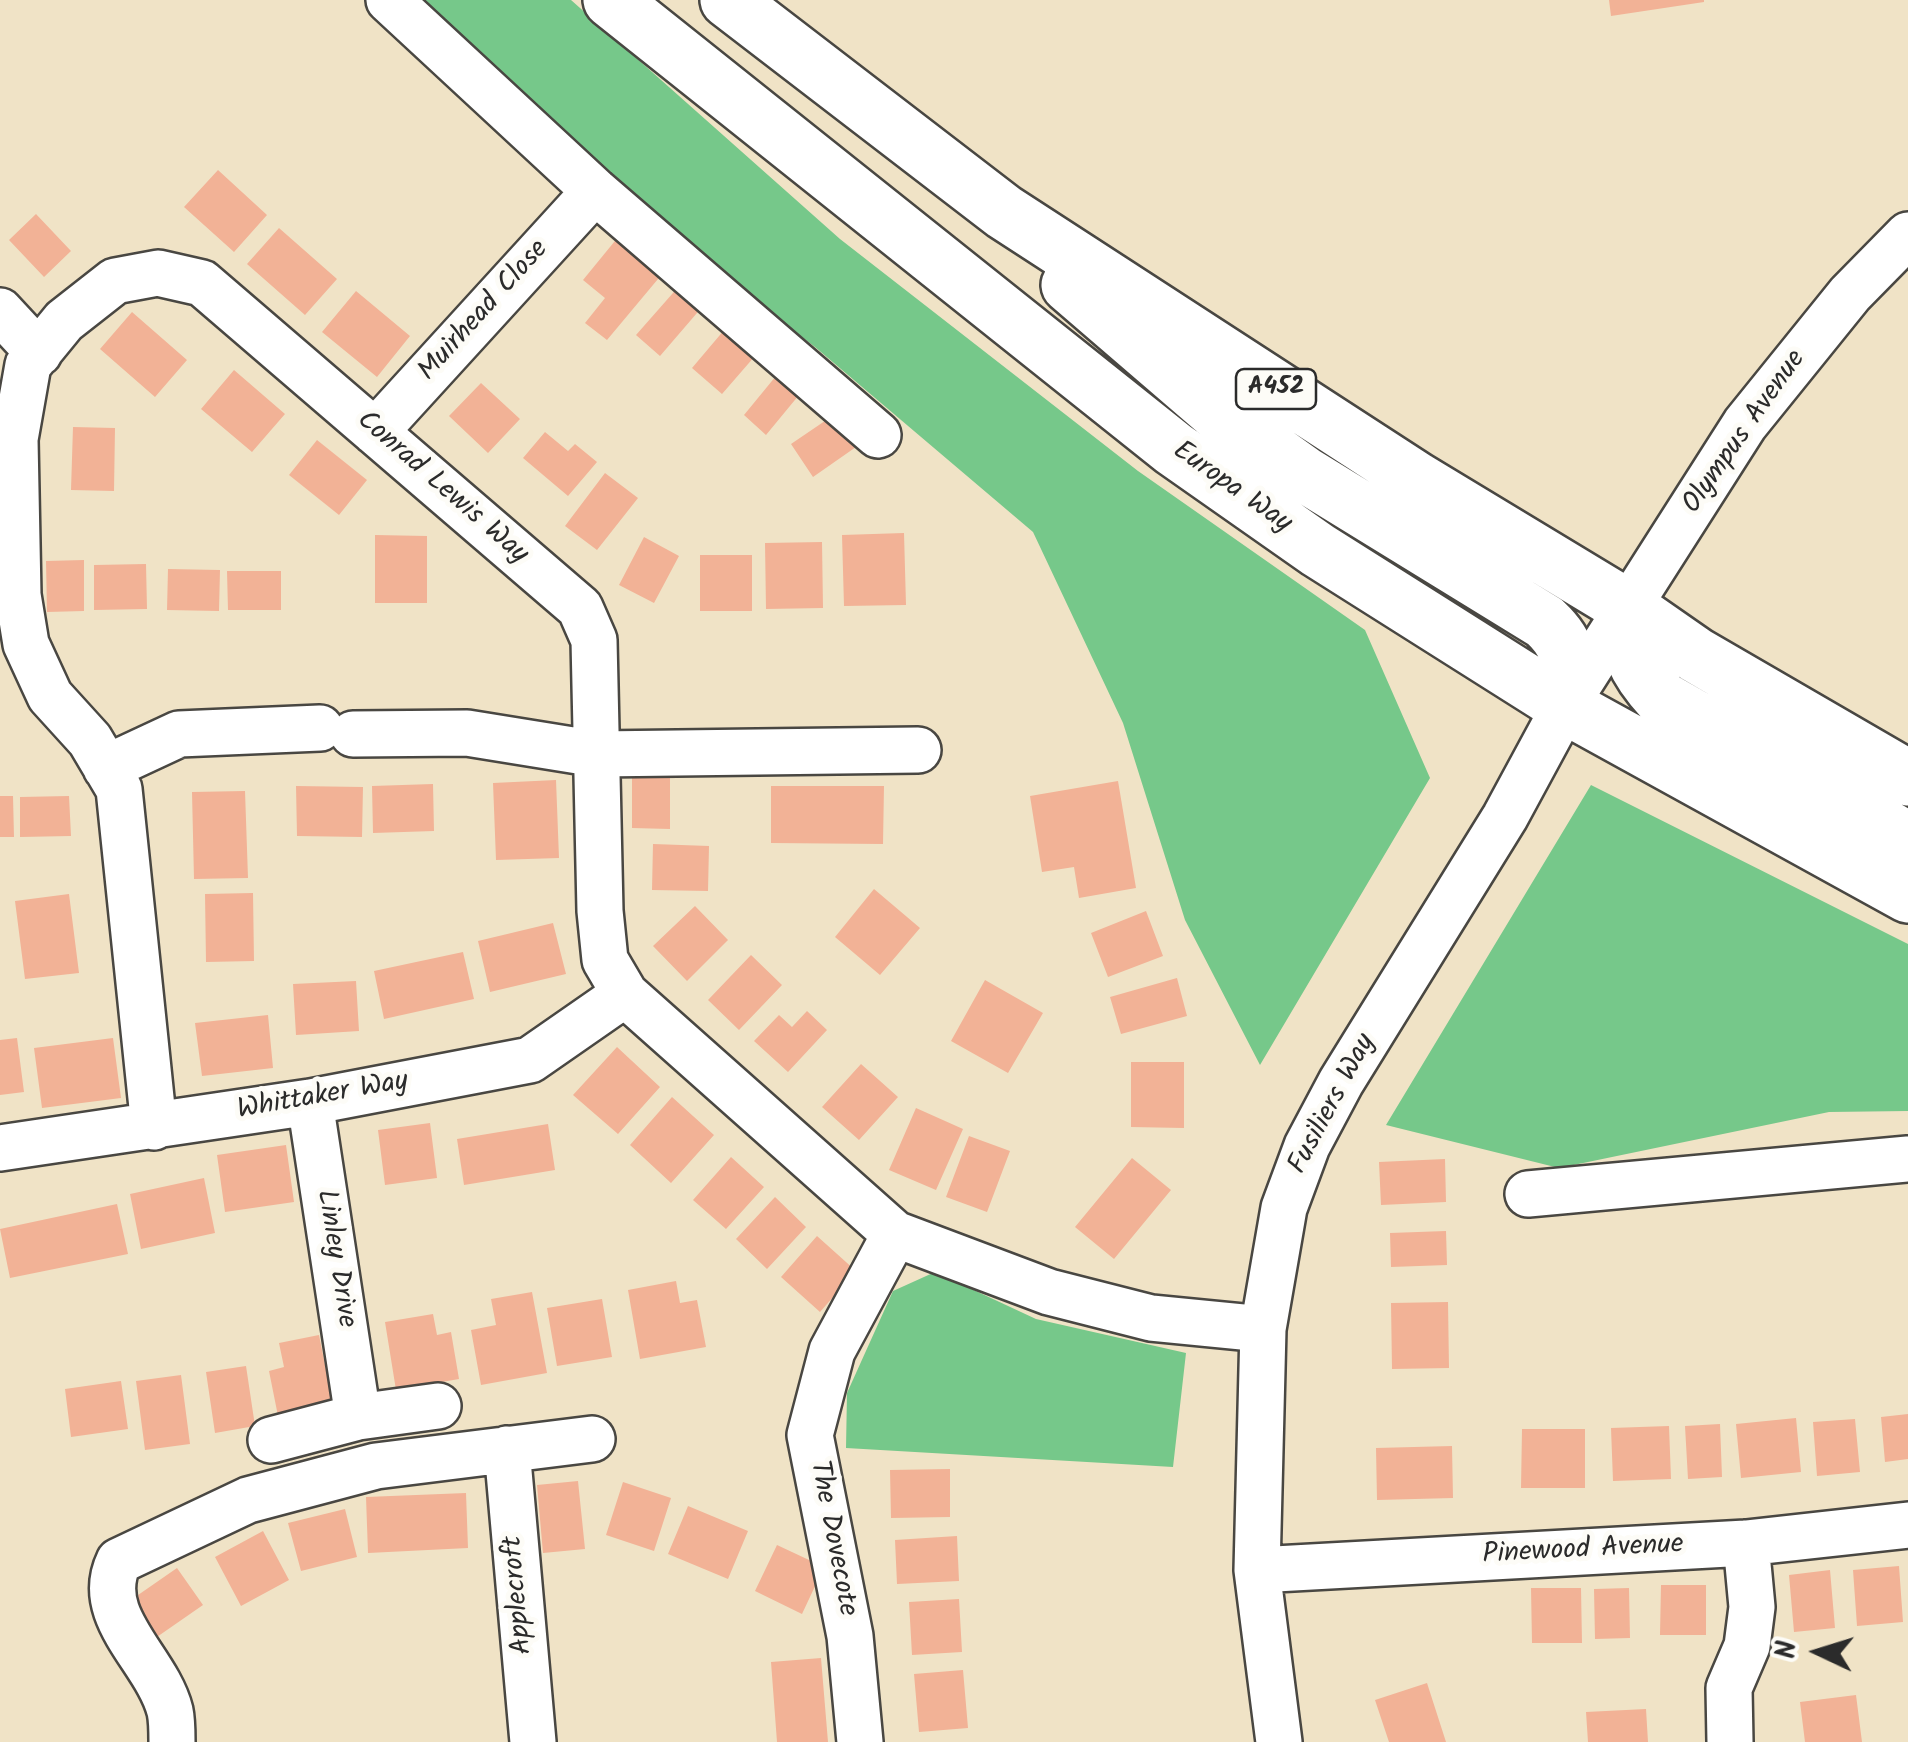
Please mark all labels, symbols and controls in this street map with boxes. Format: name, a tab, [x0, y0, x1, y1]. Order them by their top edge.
street label: Muirhead Close	[413, 235, 557, 389]
street label: Olympus Avenue	[1677, 345, 1815, 521]
road number: A452	[1236, 369, 1316, 409]
street label: Conrad Lewis Way	[348, 405, 534, 573]
street label: Europa Way	[1165, 436, 1297, 542]
street label: Fusiliers Way	[1283, 1029, 1385, 1181]
street label: Whittaker Way	[235, 1066, 411, 1130]
street label: Linley Drive	[307, 1188, 361, 1330]
street label: The Dovecote	[799, 1458, 863, 1620]
street label: Pinewood Avenue	[1482, 1530, 1684, 1574]
street label: Applecroft	[498, 1534, 542, 1656]
north arrow	[1768, 1602, 1868, 1702]
text: N	[1765, 1639, 1811, 1660]

